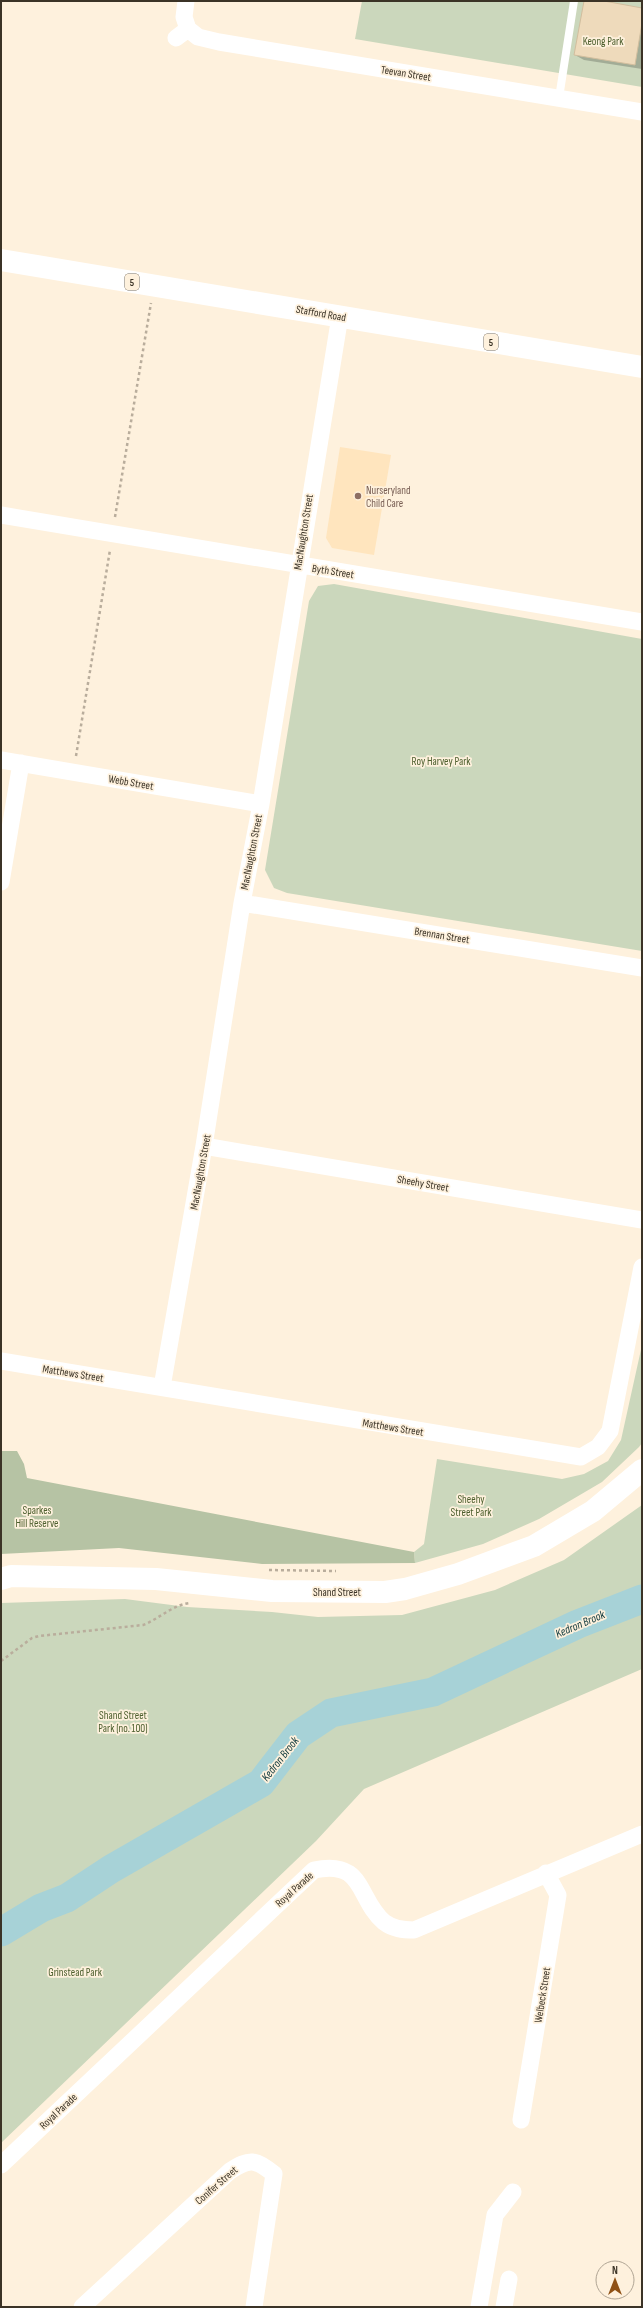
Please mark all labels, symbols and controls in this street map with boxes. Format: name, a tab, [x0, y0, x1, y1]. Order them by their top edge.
park label: Keong Park	[583, 35, 624, 48]
street label: Teevan Street	[380, 63, 433, 84]
road number: 5	[125, 274, 139, 290]
street label: Stafford Road	[295, 303, 347, 324]
road number: 5	[484, 334, 498, 350]
place label: Nurseryland Child Care	[366, 484, 411, 510]
marker: Nurseryland Child Care	[353, 491, 363, 501]
street label: MacNaughton Street	[291, 493, 316, 571]
street label: Byth Street	[311, 562, 355, 581]
park label: Roy Harvey Park	[411, 755, 471, 768]
street label: Webb Street	[107, 772, 155, 793]
street label: MacNaughton Street	[238, 813, 265, 891]
street label: Brennan Street	[413, 925, 471, 946]
street label: MacNaughton Street	[187, 1133, 214, 1211]
street label: Sheehy Street	[396, 1173, 450, 1195]
street label: Matthews Street	[41, 1362, 105, 1385]
street label: Matthews Street	[361, 1416, 425, 1439]
park label: Sheehy Street Park	[450, 1493, 492, 1519]
park label: Sparkes Hill Reserve	[15, 1504, 59, 1530]
street label: Shand Street	[313, 1586, 362, 1599]
water label: Kedron Brook	[553, 1607, 608, 1642]
park label: Shand Street Park (no. 100)	[98, 1709, 148, 1735]
water label: Kedron Brook	[258, 1734, 303, 1785]
street label: Royal Parade	[273, 1869, 316, 1910]
park label: Grinstead Park	[48, 1966, 103, 1979]
street label: Welbeck Street	[532, 1966, 553, 2024]
street label: Royal Parade	[37, 2091, 80, 2132]
street label: Conifer Street	[192, 2163, 241, 2207]
north arrow	[595, 2260, 635, 2300]
text: N	[612, 2264, 618, 2277]

